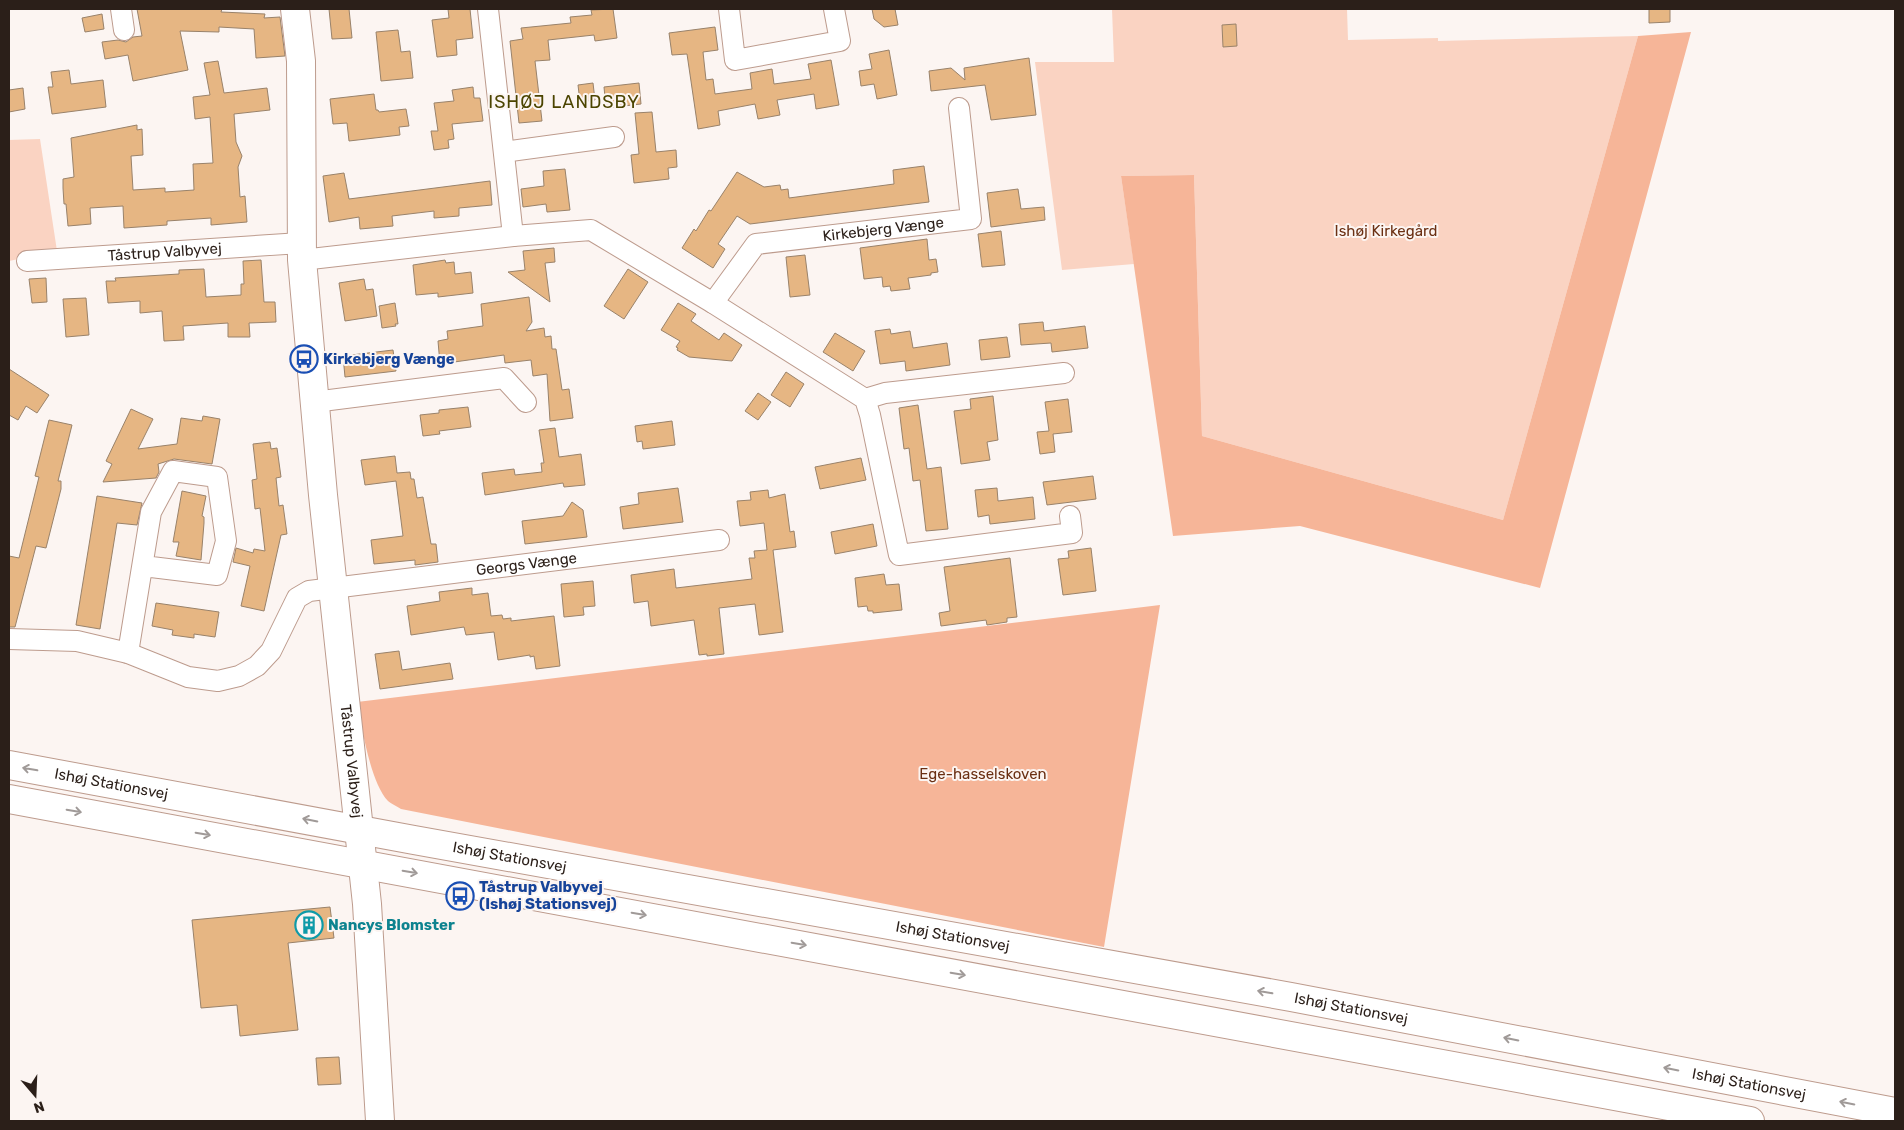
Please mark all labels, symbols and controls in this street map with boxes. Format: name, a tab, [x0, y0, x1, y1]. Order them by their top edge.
district label: ISHØJ LANDSBY	[488, 91, 640, 113]
street label: Kirkebjerg Vænge	[822, 213, 945, 245]
park label: Ishøj Kirkegård	[1335, 222, 1437, 240]
street label: Tåstrup Valbyvej	[107, 239, 222, 265]
bus stop icon: Kirkebjerg Vænge	[289, 344, 319, 374]
place label: Kirkebjerg Vænge	[323, 350, 455, 368]
street label: Georgs Vænge	[475, 549, 578, 579]
street label: Tåstrup Valbyvej	[337, 703, 367, 819]
one-way arrow	[22, 764, 38, 773]
street label: Ishøj Stationsvej	[53, 765, 170, 803]
park label: Ege-hasselskoven	[919, 765, 1047, 783]
one-way arrow	[66, 806, 82, 816]
one-way arrow	[303, 815, 319, 825]
one-way arrow	[195, 830, 211, 840]
street label: Ishøj Stationsvej	[451, 838, 568, 876]
one-way arrow	[402, 868, 418, 878]
place label: Tåstrup Valbyvej (Ishøj Stationsvej)	[479, 878, 617, 913]
bus stop icon: Tåstrup Valbyvej (Ishøj Stationsvej)	[445, 881, 475, 911]
building icon: Nancys Blomster	[294, 910, 324, 940]
one-way arrow	[630, 910, 646, 920]
place label: Nancys Blomster	[328, 916, 455, 934]
street label: Ishøj Stationsvej	[894, 917, 1011, 955]
one-way arrow	[790, 940, 806, 949]
one-way arrow	[950, 969, 966, 979]
one-way arrow	[1258, 987, 1274, 997]
street label: Ishøj Stationsvej	[1293, 989, 1409, 1028]
one-way arrow	[1503, 1033, 1519, 1043]
one-way arrow	[1663, 1064, 1679, 1073]
street label: Ishøj Stationsvej	[1691, 1065, 1807, 1104]
north arrow	[10, 1070, 60, 1120]
text: N	[32, 1097, 47, 1116]
one-way arrow	[1840, 1097, 1856, 1107]

